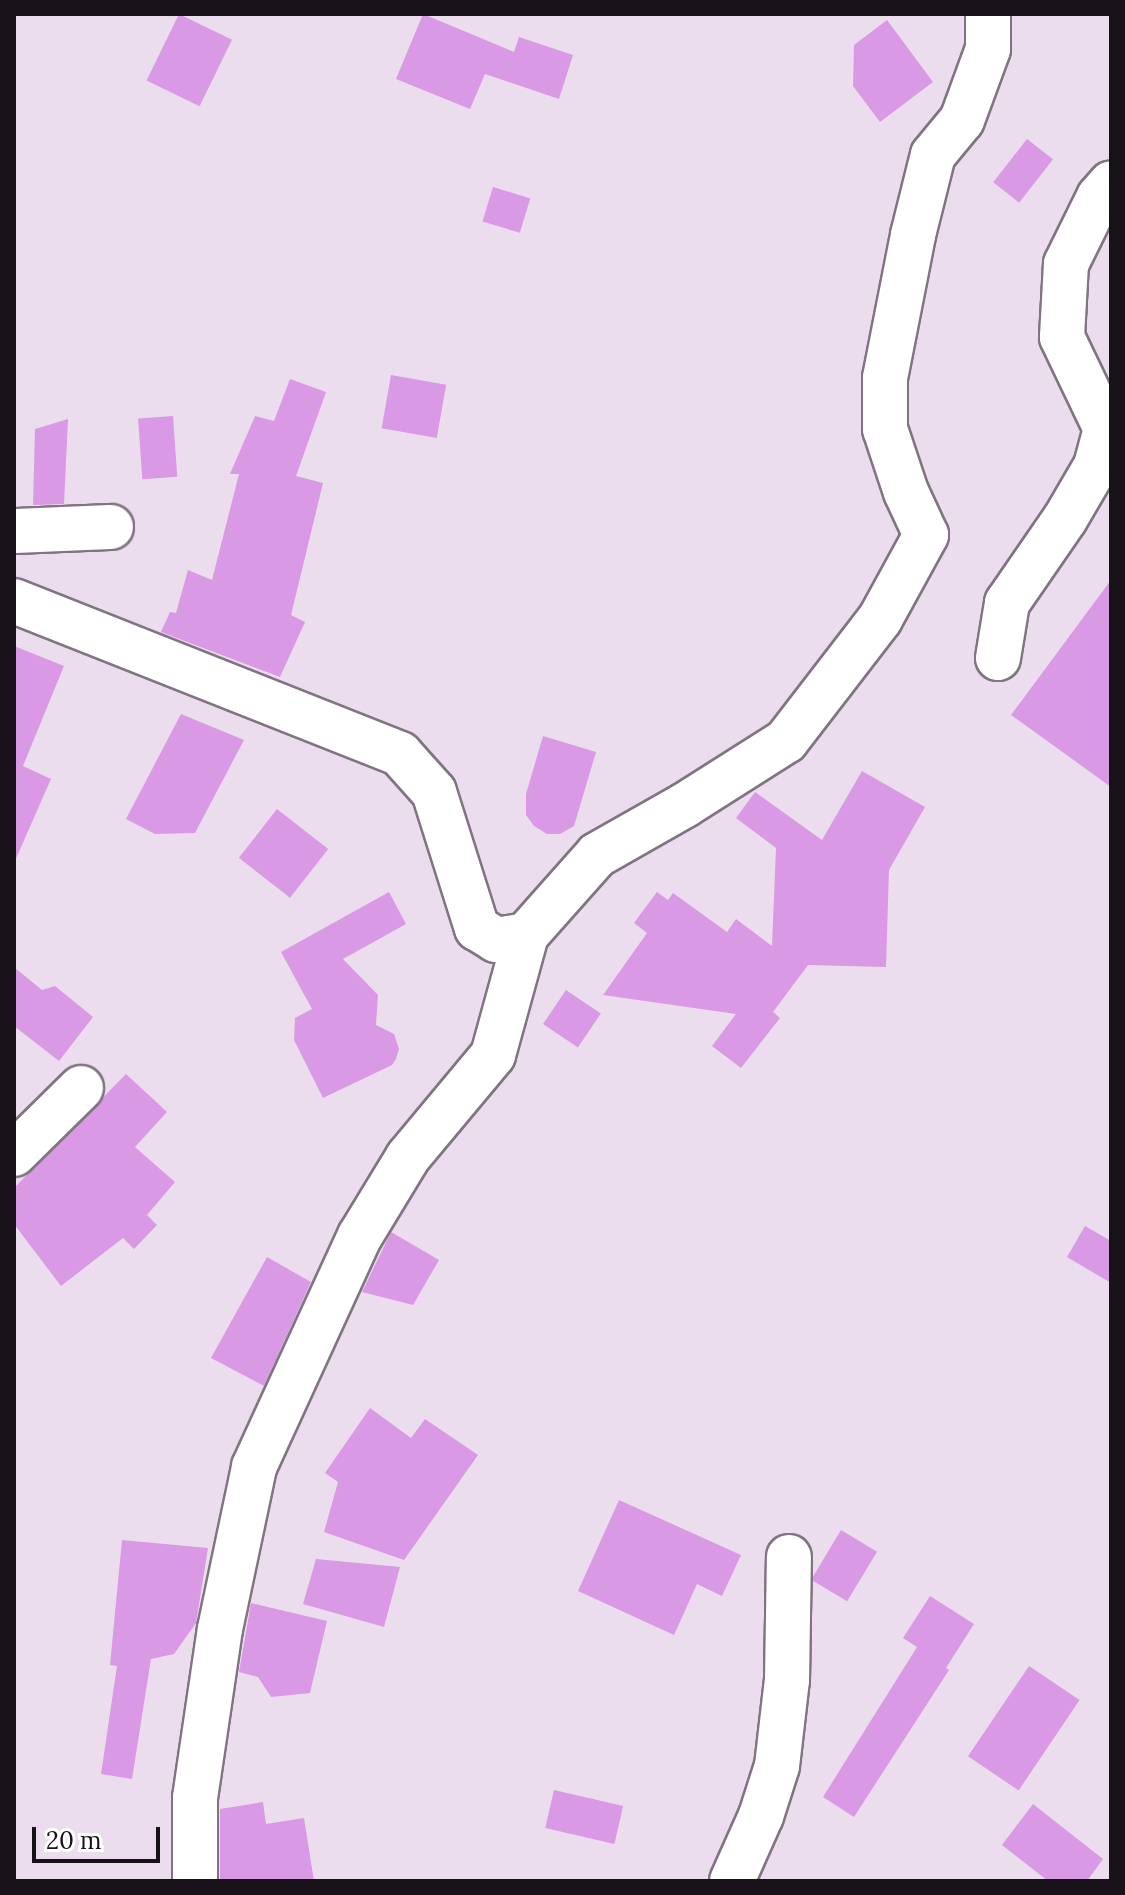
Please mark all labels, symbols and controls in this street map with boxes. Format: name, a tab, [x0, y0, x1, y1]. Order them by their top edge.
scale bar	[36, 1811, 164, 1861]
text: 20 m	[46, 1825, 102, 1856]

